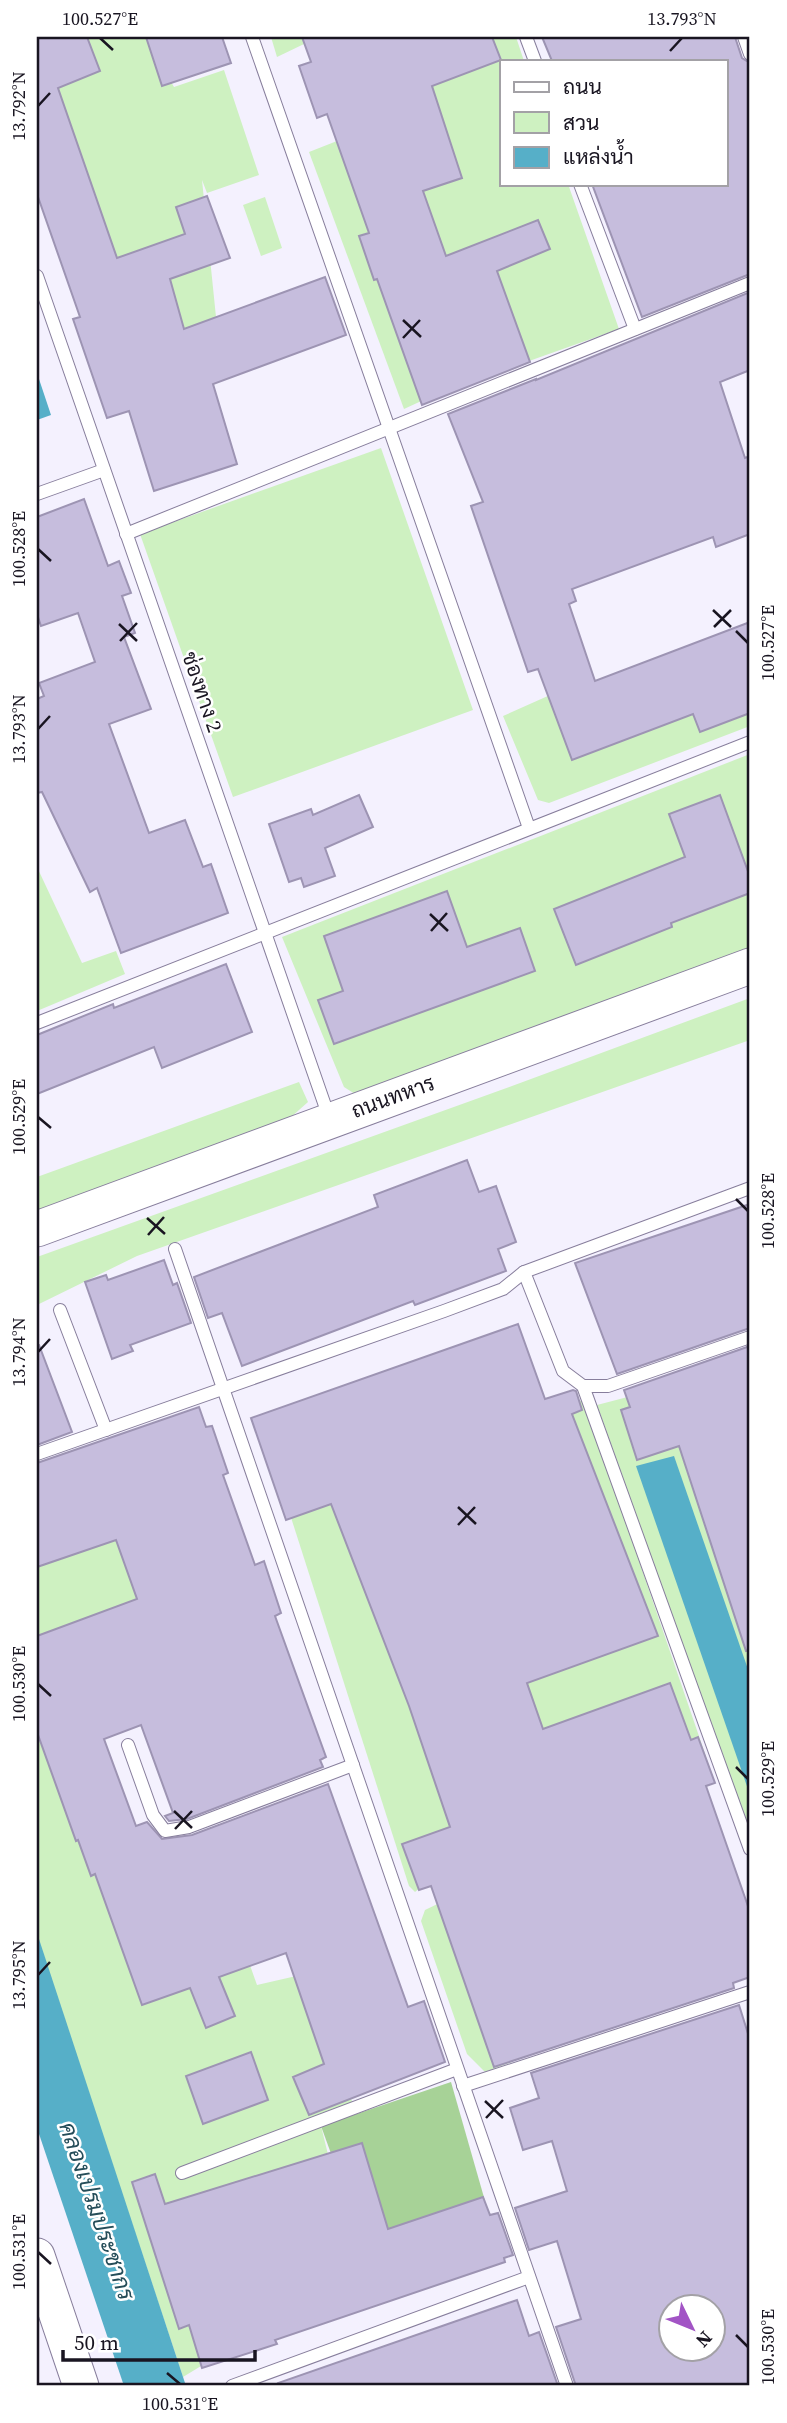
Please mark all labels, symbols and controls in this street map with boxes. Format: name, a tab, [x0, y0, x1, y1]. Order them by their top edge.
text: 100.527°E	[62, 6, 138, 31]
text: 13.793°N	[647, 6, 717, 31]
legend	[500, 60, 728, 186]
text: 13.792°N	[6, 71, 31, 141]
text: ถนน	[563, 72, 602, 101]
text: สวน	[563, 108, 599, 137]
text: แหล่งน้ำ	[563, 139, 634, 171]
text: 100.528°E	[6, 511, 31, 587]
text: 100.527°E	[755, 605, 780, 681]
street label: ช่องทาง 2	[175, 648, 230, 736]
text: 13.793°N	[6, 694, 31, 764]
street label: ถนนทหาร	[347, 1068, 438, 1125]
text: 100.529°E	[6, 1079, 31, 1155]
text: 100.528°E	[755, 1173, 780, 1249]
text: 13.794°N	[6, 1317, 31, 1387]
text: 100.530°E	[6, 1646, 31, 1722]
text: 100.529°E	[755, 1741, 780, 1817]
text: 13.795°N	[6, 1940, 31, 2010]
water label: คลองเปรมประชากร	[52, 2118, 143, 2305]
text: 100.531°E	[6, 2214, 31, 2290]
north arrow	[658, 2294, 728, 2364]
text: 100.530°E	[755, 2309, 780, 2385]
scale bar	[63, 2318, 256, 2362]
text: N	[690, 2326, 719, 2354]
text: 50 m	[74, 2328, 119, 2357]
text: 100.531°E	[142, 2391, 218, 2416]

